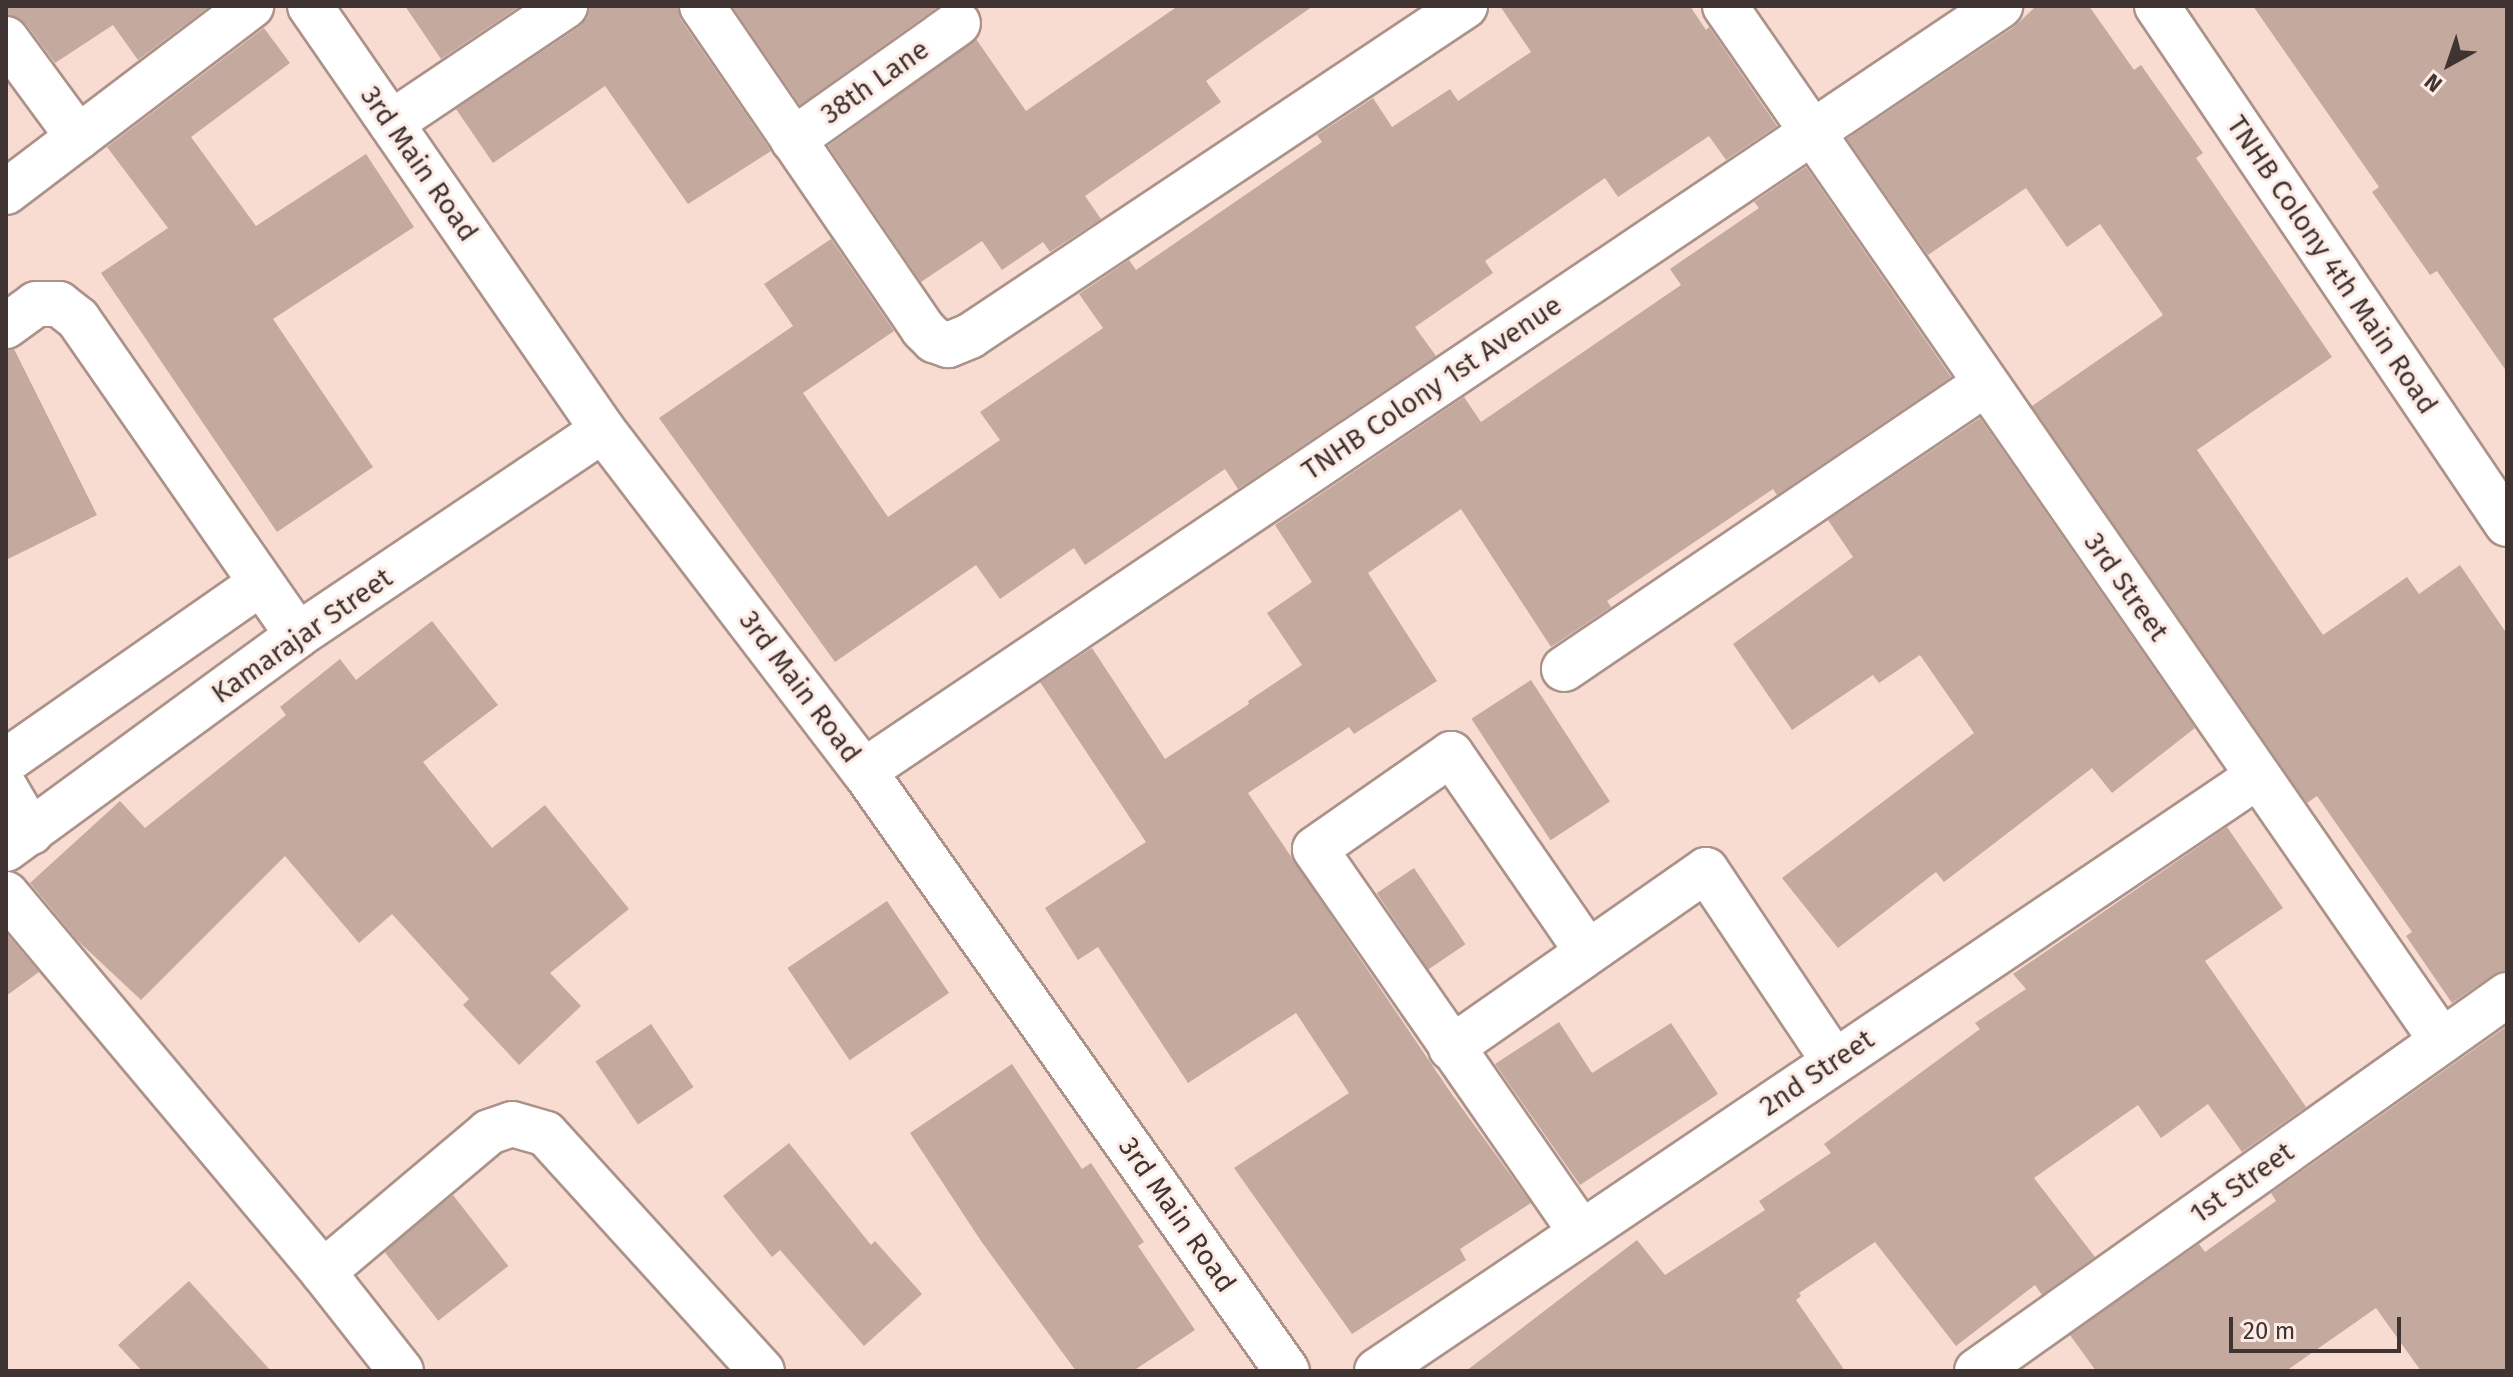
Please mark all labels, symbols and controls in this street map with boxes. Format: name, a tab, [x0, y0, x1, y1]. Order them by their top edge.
north arrow	[2409, 24, 2489, 104]
street label: 38th Lane	[815, 33, 935, 131]
text: N	[2419, 68, 2448, 98]
street label: 3rd Main Road	[353, 80, 485, 248]
street label: TNHB Colony 4th Main Road	[2220, 109, 2444, 421]
street label: TNHB Colony 1st Avenue	[1296, 289, 1568, 487]
street label: 3rd Street	[2077, 527, 2175, 647]
street label: Kamarajar Street	[205, 561, 399, 711]
street label: 3rd Main Road	[732, 604, 868, 770]
street label: 2nd Street	[1754, 1023, 1880, 1123]
street label: 3rd Main Road	[1111, 1131, 1243, 1299]
street label: 1st Street	[2184, 1135, 2300, 1231]
scale bar	[2233, 1301, 2405, 1351]
text: 20 m	[2243, 1317, 2295, 1345]

